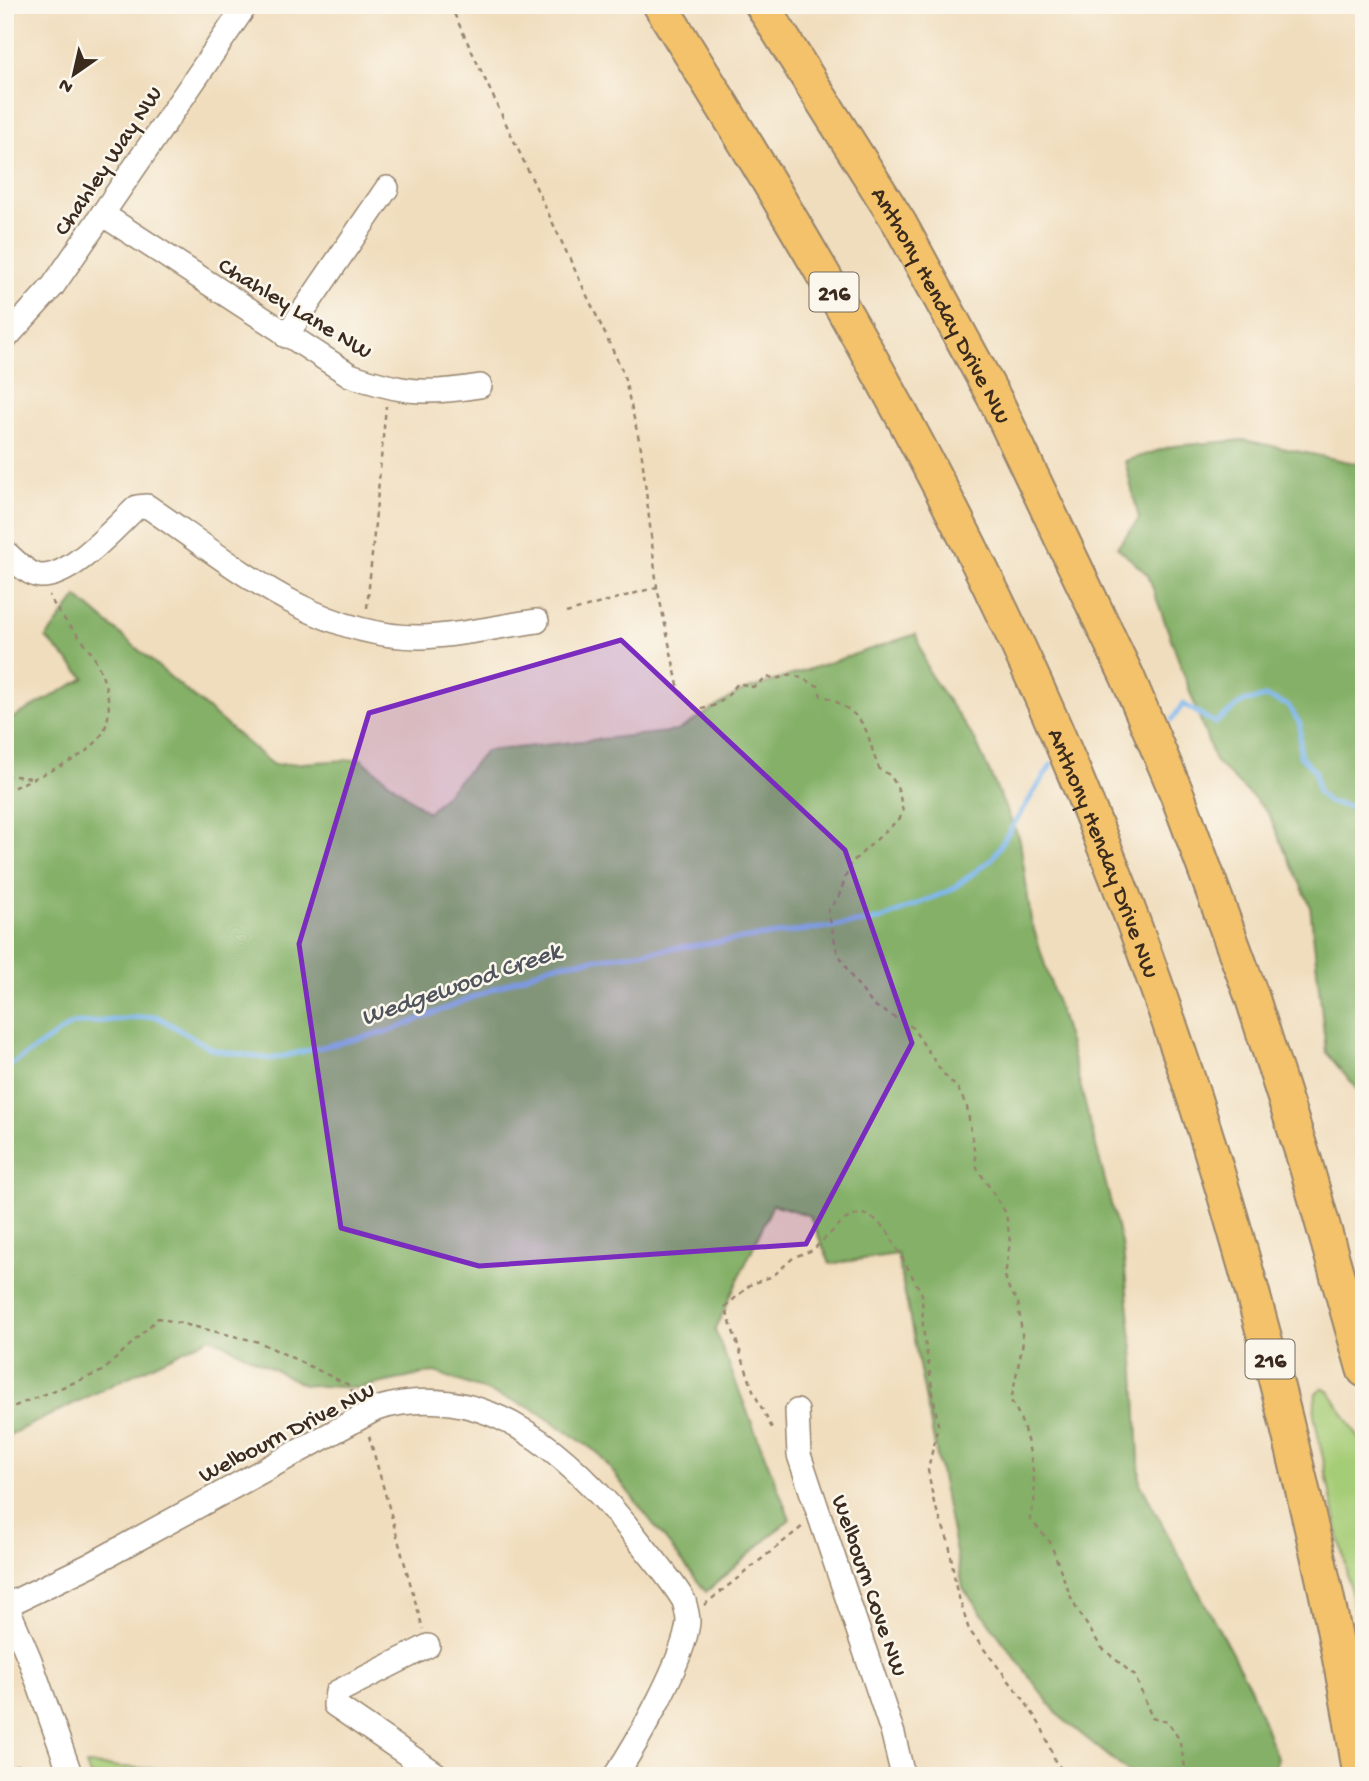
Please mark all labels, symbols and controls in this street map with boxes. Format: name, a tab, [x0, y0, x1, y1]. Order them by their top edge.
north arrow	[38, 38, 108, 108]
street label: Chahley Way NW	[46, 80, 168, 240]
street label: Anthony Henday Drive NW	[862, 183, 1016, 429]
street label: Chahley Lane NW	[212, 253, 377, 367]
road number: 216	[810, 272, 858, 312]
street label: Anthony Henday Drive NW	[1039, 725, 1164, 983]
water label: Wedgewood Creek	[358, 937, 568, 1035]
road number: 216	[1246, 1340, 1294, 1378]
street label: Welbourn Drive NW	[195, 1377, 381, 1491]
street label: Welbourn Cove NW	[823, 1491, 912, 1681]

